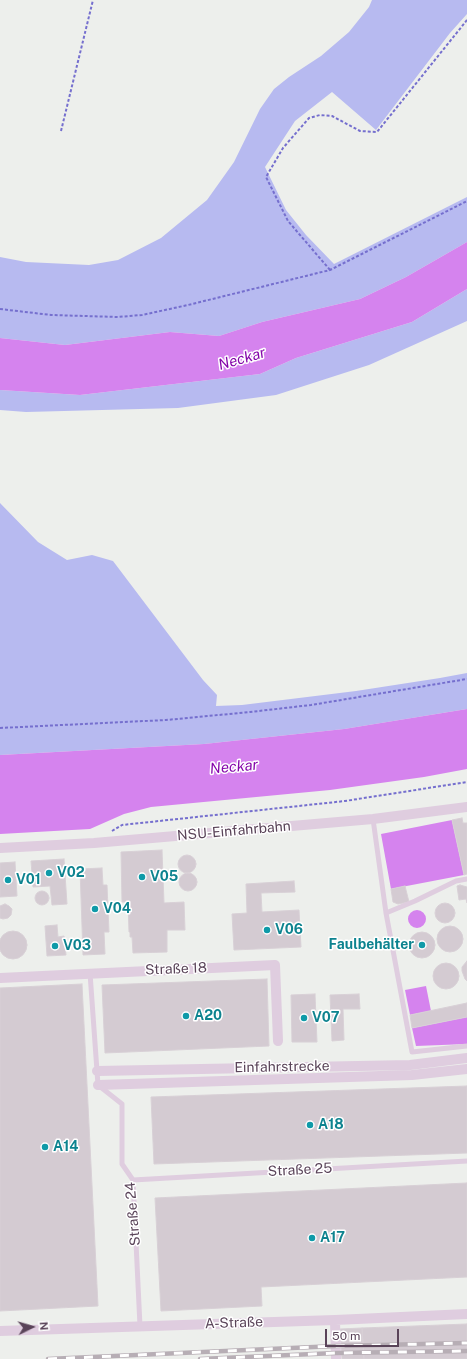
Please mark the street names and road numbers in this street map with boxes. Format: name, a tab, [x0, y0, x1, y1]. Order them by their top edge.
street label: NSU-Einfahrbahn	[177, 818, 291, 844]
street label: Straße 18	[145, 960, 207, 978]
street label: Einfahrstrecke	[234, 1058, 330, 1076]
street label: Straße 25	[267, 1160, 333, 1180]
street label: Straße 24	[122, 1181, 144, 1247]
street label: A-Straße	[205, 1314, 263, 1332]

